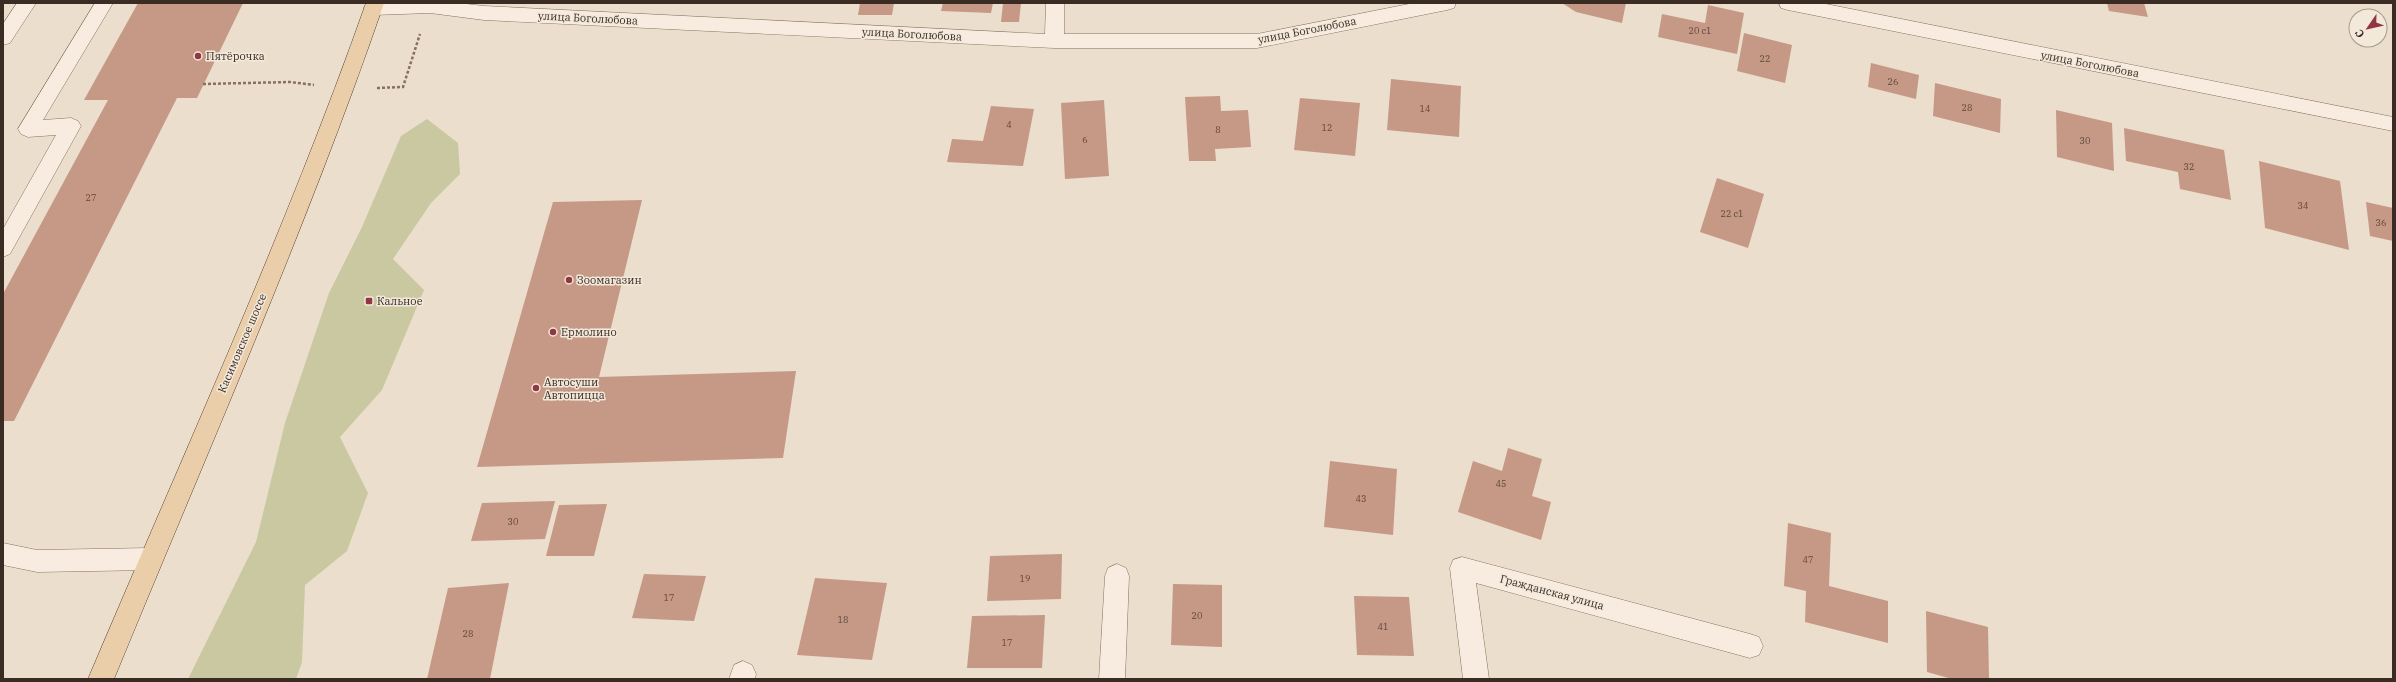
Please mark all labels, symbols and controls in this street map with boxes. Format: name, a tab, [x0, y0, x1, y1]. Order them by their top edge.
street label: улица Боголюбова	[538, 8, 638, 28]
north arrow	[2348, 8, 2388, 48]
street label: улица Боголюбова	[1257, 14, 1357, 46]
street label: улица Боголюбова	[862, 24, 962, 44]
house number: 20 с1	[1689, 25, 1711, 36]
text: С	[2352, 27, 2368, 41]
street label: улица Боголюбова	[2040, 48, 2140, 80]
place label: Пятёрочка	[206, 49, 265, 63]
marker: Пятёрочка	[193, 51, 203, 61]
house number: 22	[1760, 53, 1770, 64]
house number: 26	[1888, 76, 1898, 87]
house number: 28	[1962, 102, 1972, 113]
house number: 14	[1420, 103, 1430, 114]
house number: 4	[1006, 119, 1012, 130]
house number: 12	[1322, 122, 1332, 133]
house number: 8	[1215, 124, 1221, 135]
house number: 6	[1082, 134, 1088, 145]
house number: 30	[2080, 135, 2090, 146]
house number: 32	[2184, 161, 2194, 172]
house number: 27	[86, 192, 96, 203]
house number: 34	[2298, 200, 2308, 211]
house number: 22 с1	[1721, 208, 1743, 219]
house number: 36	[2376, 217, 2386, 228]
place label: Зоомагазин	[577, 273, 642, 287]
marker: Зоомагазин	[564, 275, 574, 285]
street label: Касимовское шоссе	[215, 291, 269, 395]
place label: Кальное	[377, 294, 423, 308]
marker: Кальное	[364, 296, 374, 306]
place label: Ермолино	[561, 325, 617, 339]
marker: Ермолино	[548, 327, 558, 337]
place label: Автосуши Автопицца	[544, 375, 605, 402]
marker: Автосуши Автопицца	[531, 383, 541, 393]
house number: 45	[1496, 478, 1506, 489]
house number: 43	[1356, 493, 1366, 504]
house number: 30	[508, 516, 518, 527]
house number: 47	[1803, 554, 1813, 565]
street label: Гражданская улица	[1498, 571, 1606, 613]
house number: 19	[1020, 573, 1030, 584]
house number: 17	[664, 592, 674, 603]
house number: 20	[1192, 610, 1202, 621]
house number: 18	[838, 614, 848, 625]
house number: 41	[1378, 621, 1388, 632]
house number: 28	[463, 628, 473, 639]
house number: 17	[1002, 637, 1012, 648]

